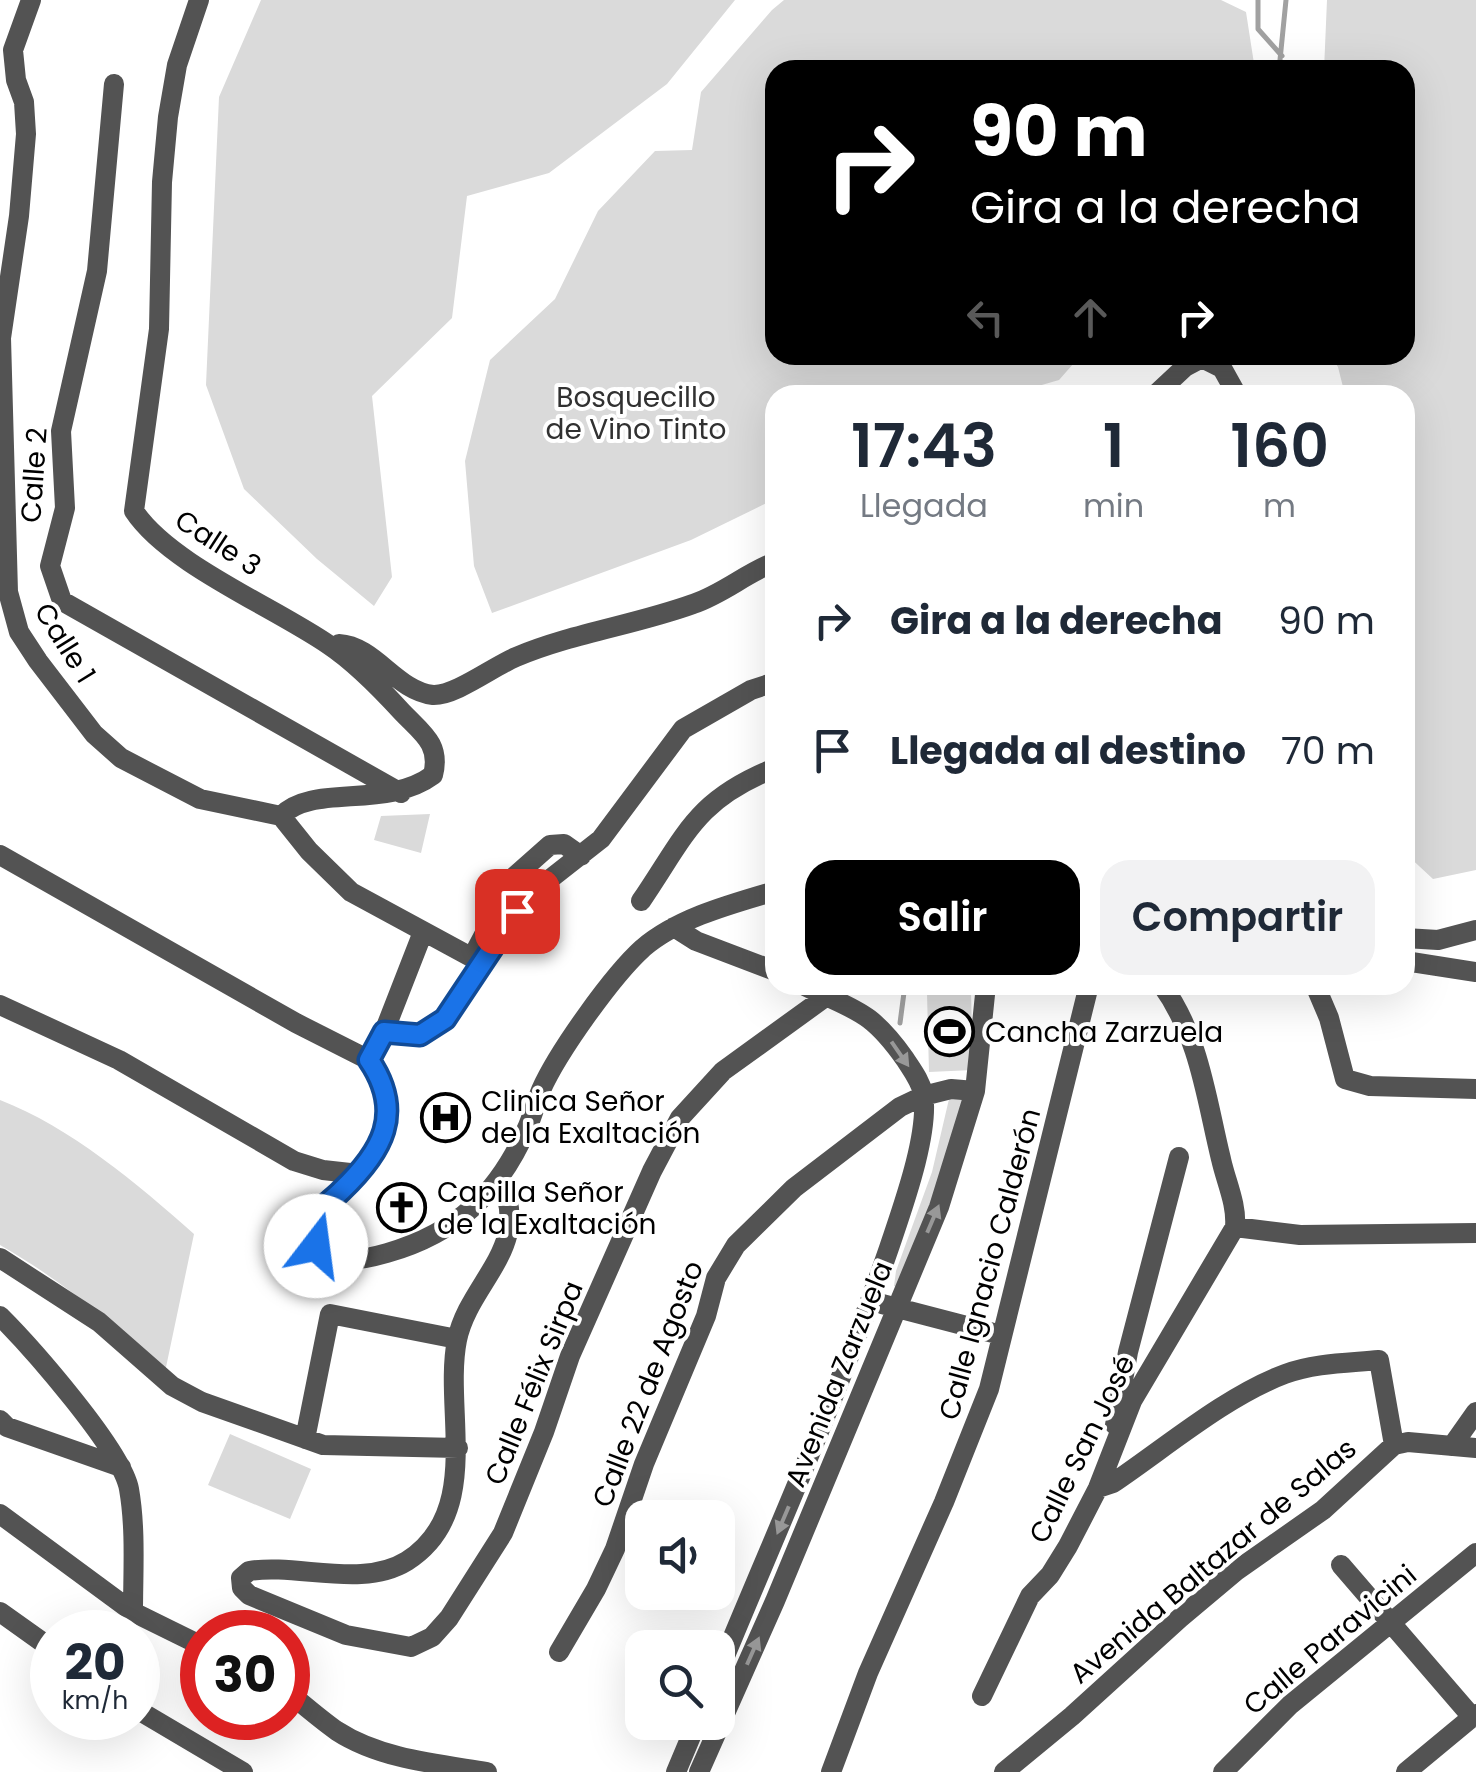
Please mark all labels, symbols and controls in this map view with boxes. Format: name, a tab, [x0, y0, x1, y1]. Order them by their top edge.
text: 90 m	[970, 82, 1148, 181]
icon: right	[805, 100, 935, 230]
text: Gira a la derecha	[970, 176, 1361, 239]
icon: left	[958, 290, 1013, 345]
icon: ahead	[1063, 290, 1118, 345]
icon: right	[1168, 290, 1223, 345]
park label: Bosquecillo de Vino Tinto	[546, 378, 726, 449]
text: 17:43	[851, 404, 997, 488]
text: 1	[1103, 404, 1124, 488]
text: 160	[1230, 404, 1329, 488]
street label: Calle 2	[11, 426, 57, 524]
text: Llegada	[860, 483, 988, 528]
text: min	[1083, 483, 1144, 528]
text: m	[1263, 483, 1296, 528]
street label: Calle 3	[167, 501, 269, 585]
icon: right	[805, 593, 860, 648]
text: Gira a la derecha	[890, 594, 1223, 647]
text: 90 m	[1278, 594, 1375, 647]
street label: Calle 1	[25, 595, 105, 691]
icon: arrive	[805, 723, 860, 778]
text: Llegada al destino	[890, 724, 1246, 777]
text: 70 m	[1281, 724, 1375, 777]
button: Salir	[805, 860, 1080, 975]
button: Compartir	[1100, 860, 1375, 975]
pin	[475, 869, 560, 954]
icon: arrive	[490, 884, 545, 939]
sports icon: Cancha Zarzuela	[924, 1006, 976, 1058]
place label: Cancha Zarzuela	[985, 1013, 1223, 1052]
one-way arrow	[890, 1040, 909, 1067]
place label: Clinica Señor de la Exaltación	[481, 1082, 701, 1153]
hospital icon: Clinica Señor de la Exaltación	[420, 1091, 472, 1143]
street label: Calle Ignacio Calderón	[930, 1104, 1050, 1424]
place label: Capilla Señor de la Exaltación	[437, 1173, 657, 1244]
church icon: Capilla Señor de la Exaltación	[376, 1182, 428, 1234]
position arrow	[264, 1194, 368, 1298]
one-way arrow	[925, 1204, 941, 1234]
street label: Calle 22 de Agosto	[583, 1255, 713, 1513]
street label: Avenida Zarzuela	[776, 1255, 902, 1493]
street label: Calle Félix Sirpa	[475, 1275, 593, 1491]
street label: Calle San José	[1020, 1348, 1144, 1550]
street label: Avenida Baltazar de Salas	[1061, 1429, 1365, 1693]
map controls	[625, 1500, 735, 1740]
button: sound	[625, 1500, 735, 1610]
one-way arrow	[775, 1505, 791, 1535]
street label: Calle Paravicini	[1235, 1556, 1425, 1724]
speed limit sign: 30	[180, 1610, 310, 1740]
text: 20	[64, 1627, 126, 1698]
button: search	[625, 1630, 735, 1740]
one-way arrow	[745, 1636, 761, 1666]
text: km/h	[62, 1683, 128, 1718]

